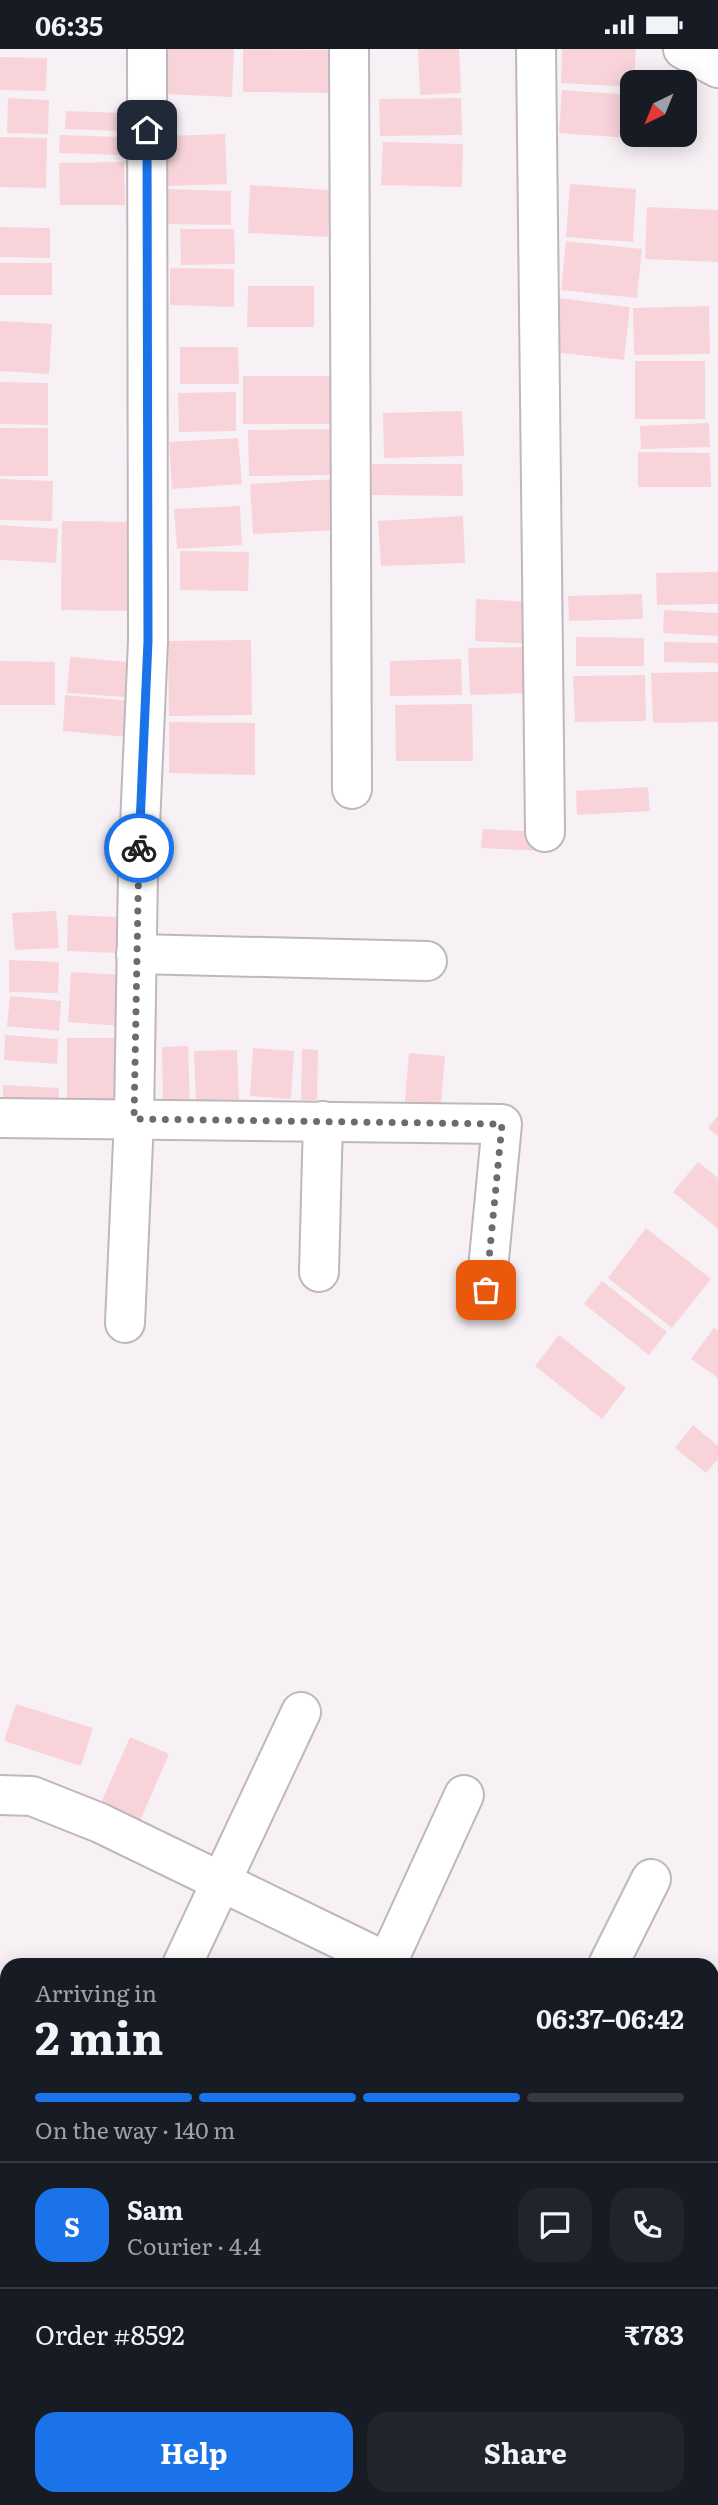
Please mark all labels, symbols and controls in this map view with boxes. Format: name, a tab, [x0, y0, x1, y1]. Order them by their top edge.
text: 06:35	[35, 5, 103, 44]
north arrow	[620, 70, 696, 147]
map controls	[620, 70, 697, 147]
pin	[117, 100, 177, 160]
icon: home	[128, 111, 166, 149]
courier	[104, 813, 174, 883]
icon: bike	[120, 829, 158, 867]
pin	[456, 1260, 516, 1320]
icon: bag	[467, 1271, 505, 1309]
text: Arriving in	[35, 1975, 157, 2009]
text: 06:37–06:42	[536, 1998, 684, 2037]
text: 2 min	[35, 2001, 164, 2069]
text: On the way · 140 m	[35, 2112, 235, 2146]
button: chat	[518, 2188, 592, 2262]
button: phone	[610, 2188, 684, 2262]
text: Sam	[127, 2189, 183, 2228]
text: S	[64, 2206, 80, 2245]
text: Courier · 4.4	[127, 2228, 261, 2262]
text: Order #8592	[35, 2314, 185, 2353]
text: ₹783	[624, 2314, 684, 2353]
button: Help	[35, 2412, 353, 2492]
button: Share	[367, 2412, 684, 2492]

